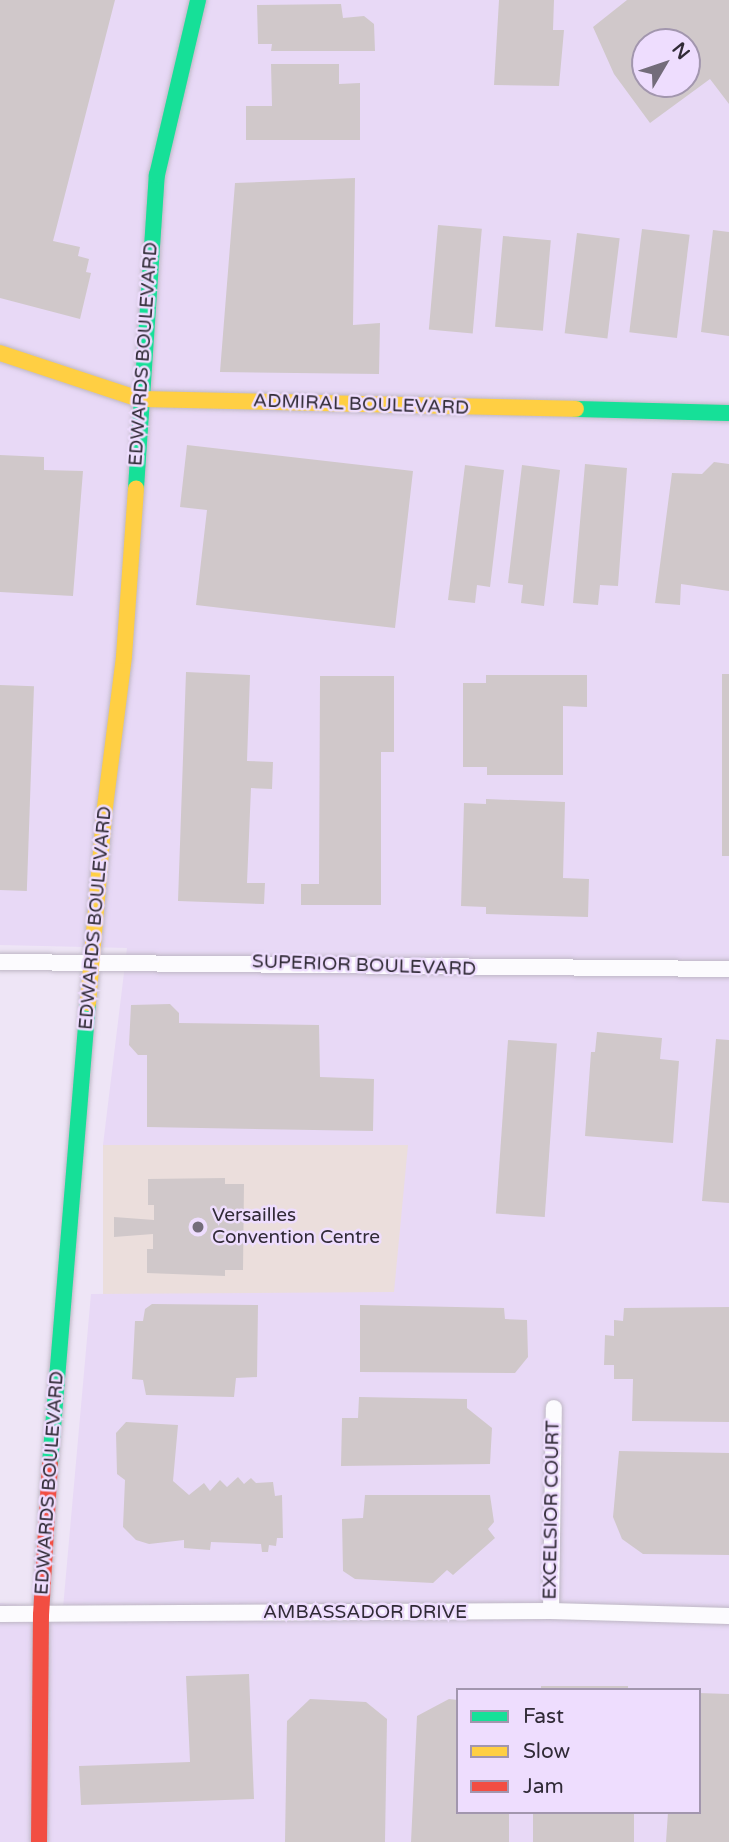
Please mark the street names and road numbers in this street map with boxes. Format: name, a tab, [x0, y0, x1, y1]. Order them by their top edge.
street label: EDWARDS BOULEVARD	[125, 241, 163, 467]
street label: ADMIRAL BOULEVARD	[253, 390, 469, 420]
street label: EDWARDS BOULEVARD	[75, 805, 117, 1031]
street label: SUPERIOR BOULEVARD	[252, 951, 476, 981]
street label: EDWARDS BOULEVARD	[31, 1370, 69, 1596]
street label: EXCELSIOR COURT	[539, 1420, 565, 1600]
street label: AMBASSADOR DRIVE	[263, 1602, 467, 1624]

